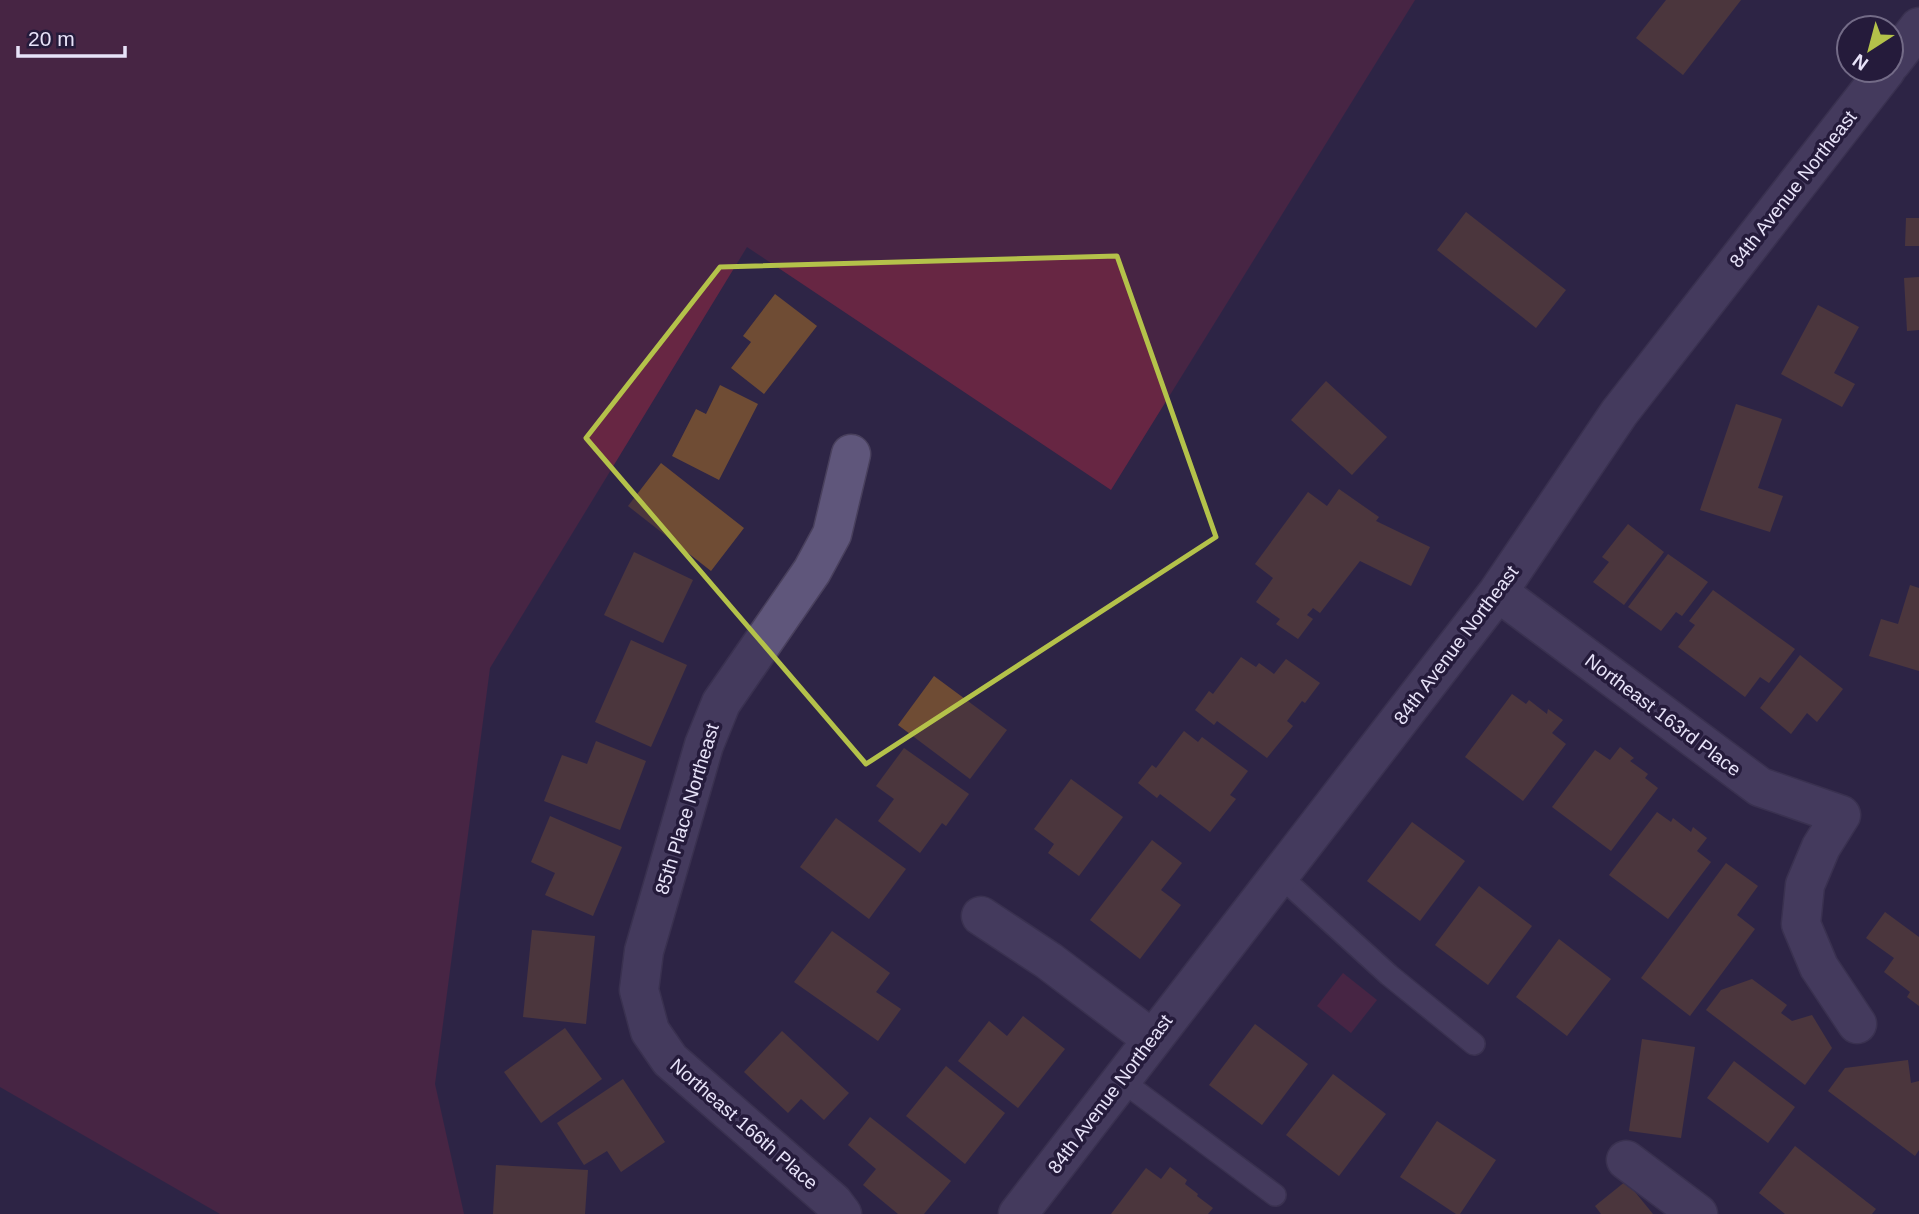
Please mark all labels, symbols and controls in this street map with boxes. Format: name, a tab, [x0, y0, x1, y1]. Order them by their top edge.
scale bar	[18, 14, 124, 58]
north arrow	[1835, 14, 1905, 84]
text: 20 m	[28, 27, 75, 50]
text: N	[1849, 50, 1872, 75]
street label: 84th Avenue Northeast	[1725, 106, 1861, 271]
street label: 84th Avenue Northeast	[1390, 561, 1523, 728]
street label: Northeast 163rd Place	[1581, 650, 1745, 780]
street label: 85th Place Northeast	[651, 720, 723, 897]
street label: 84th Avenue Northeast	[1044, 1010, 1177, 1177]
street label: Northeast 166th Place	[666, 1054, 822, 1194]

